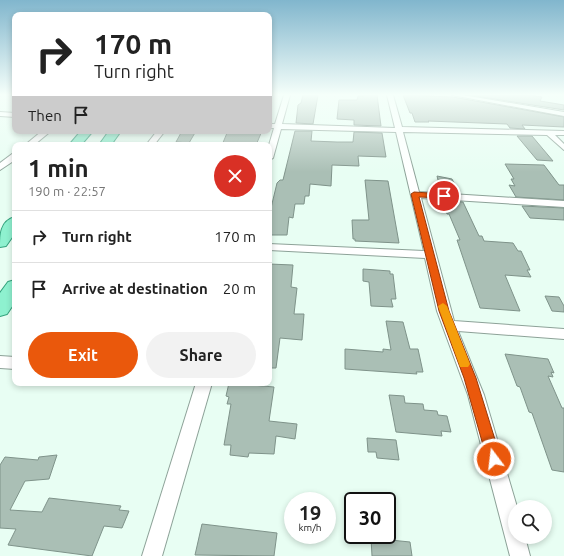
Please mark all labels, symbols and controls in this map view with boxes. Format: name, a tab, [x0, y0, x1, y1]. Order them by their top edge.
icon: right	[28, 28, 80, 80]
text: 170 m	[94, 28, 172, 59]
text: Turn right	[94, 61, 174, 81]
icon: arrive	[70, 104, 92, 126]
text: Then	[28, 107, 62, 124]
text: 1 min	[28, 155, 89, 182]
button: close	[214, 155, 256, 197]
pin	[427, 179, 461, 213]
text: 190 m · 22:57	[28, 184, 106, 198]
icon: arrive	[433, 185, 455, 207]
icon: right	[28, 226, 50, 248]
text: Turn right	[62, 228, 132, 245]
text: 170 m	[214, 228, 256, 245]
icon: arrive	[28, 278, 50, 300]
text: Arrive at destination	[62, 280, 208, 297]
text: 20 m	[223, 280, 256, 297]
button: Exit	[28, 332, 138, 378]
button: Share	[146, 332, 256, 378]
position arrow	[473, 438, 515, 480]
speed limit sign: 30	[344, 492, 396, 544]
map controls	[508, 500, 552, 544]
button: search	[508, 500, 552, 544]
text: 19	[299, 501, 321, 524]
text: km/h	[298, 522, 322, 533]

